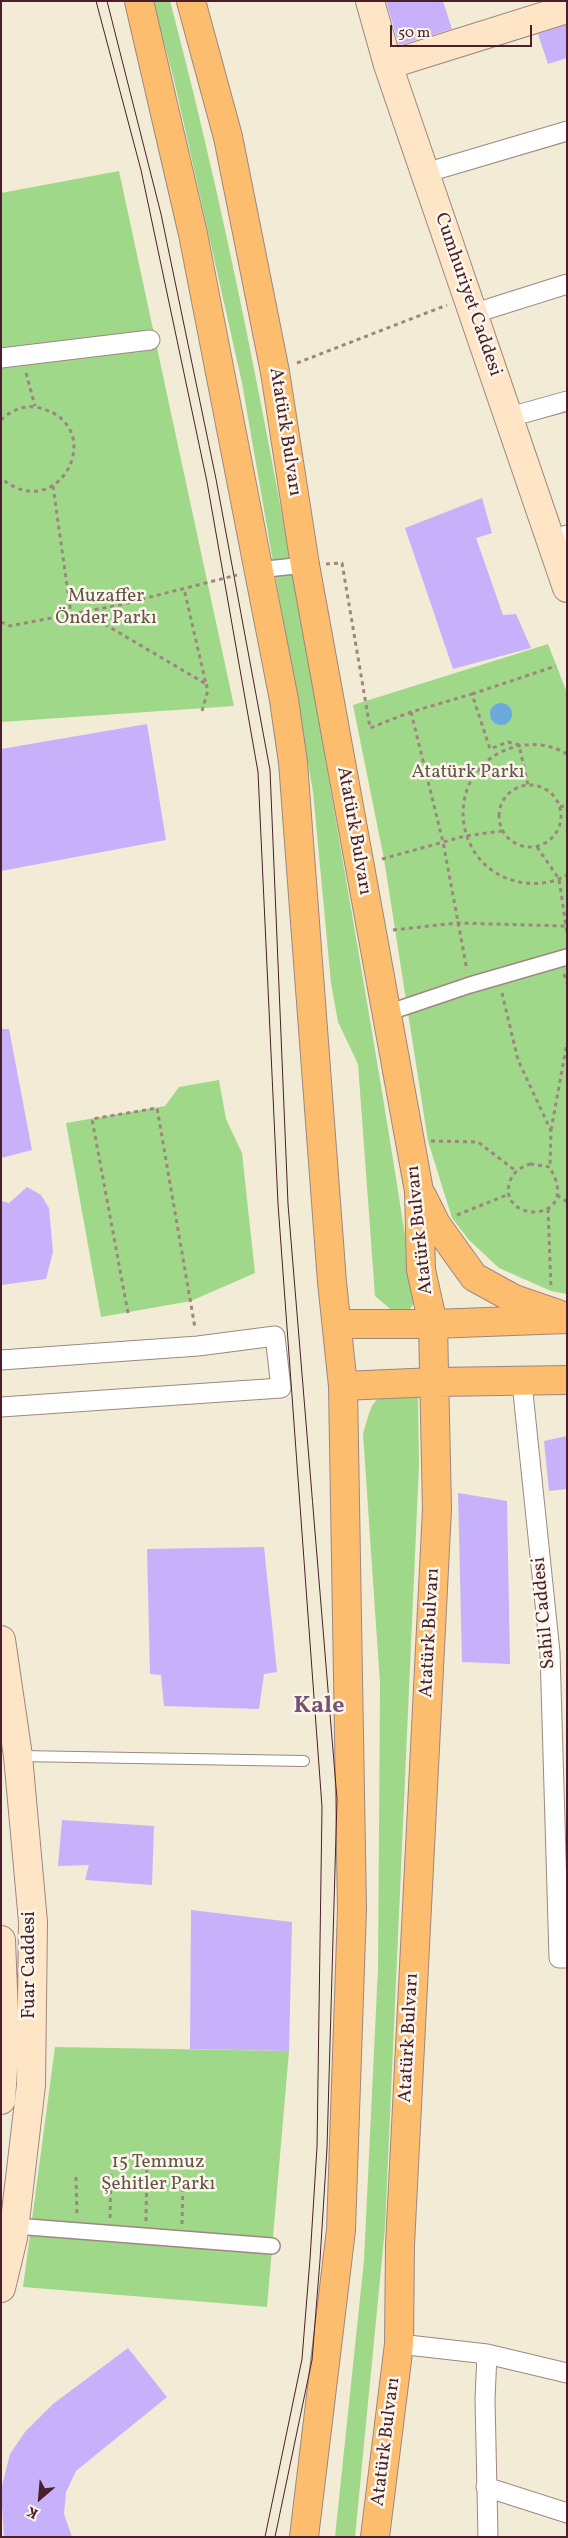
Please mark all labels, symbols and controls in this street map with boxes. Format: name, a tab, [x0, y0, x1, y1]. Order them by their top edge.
scale bar	[393, 15, 536, 47]
text: 50 m	[398, 23, 430, 44]
street label: Cumhuriyet Caddesi	[428, 210, 506, 380]
street label: Atatürk Bulvarı	[263, 366, 305, 498]
park label: Muzaffer Önder Parkı	[55, 587, 157, 631]
park label: Atatürk Parkı	[412, 763, 524, 785]
street label: Atatürk Bulvarı	[330, 765, 376, 897]
street label: Atatürk Bulvarı	[403, 1164, 439, 1296]
street label: Sahil Caddesi	[529, 1556, 561, 1670]
street label: Atatürk Bulvarı	[416, 1568, 446, 1698]
district label: Kale	[294, 1694, 344, 1722]
street label: Fuar Caddesi	[20, 1911, 42, 2019]
street label: Atatürk Bulvarı	[395, 1973, 425, 2103]
park label: 15 Temmuz Şehitler Parkı	[101, 2153, 215, 2197]
street label: Atatürk Bulvarı	[368, 2376, 406, 2508]
north arrow	[15, 2473, 65, 2523]
text: K	[24, 2501, 42, 2523]

